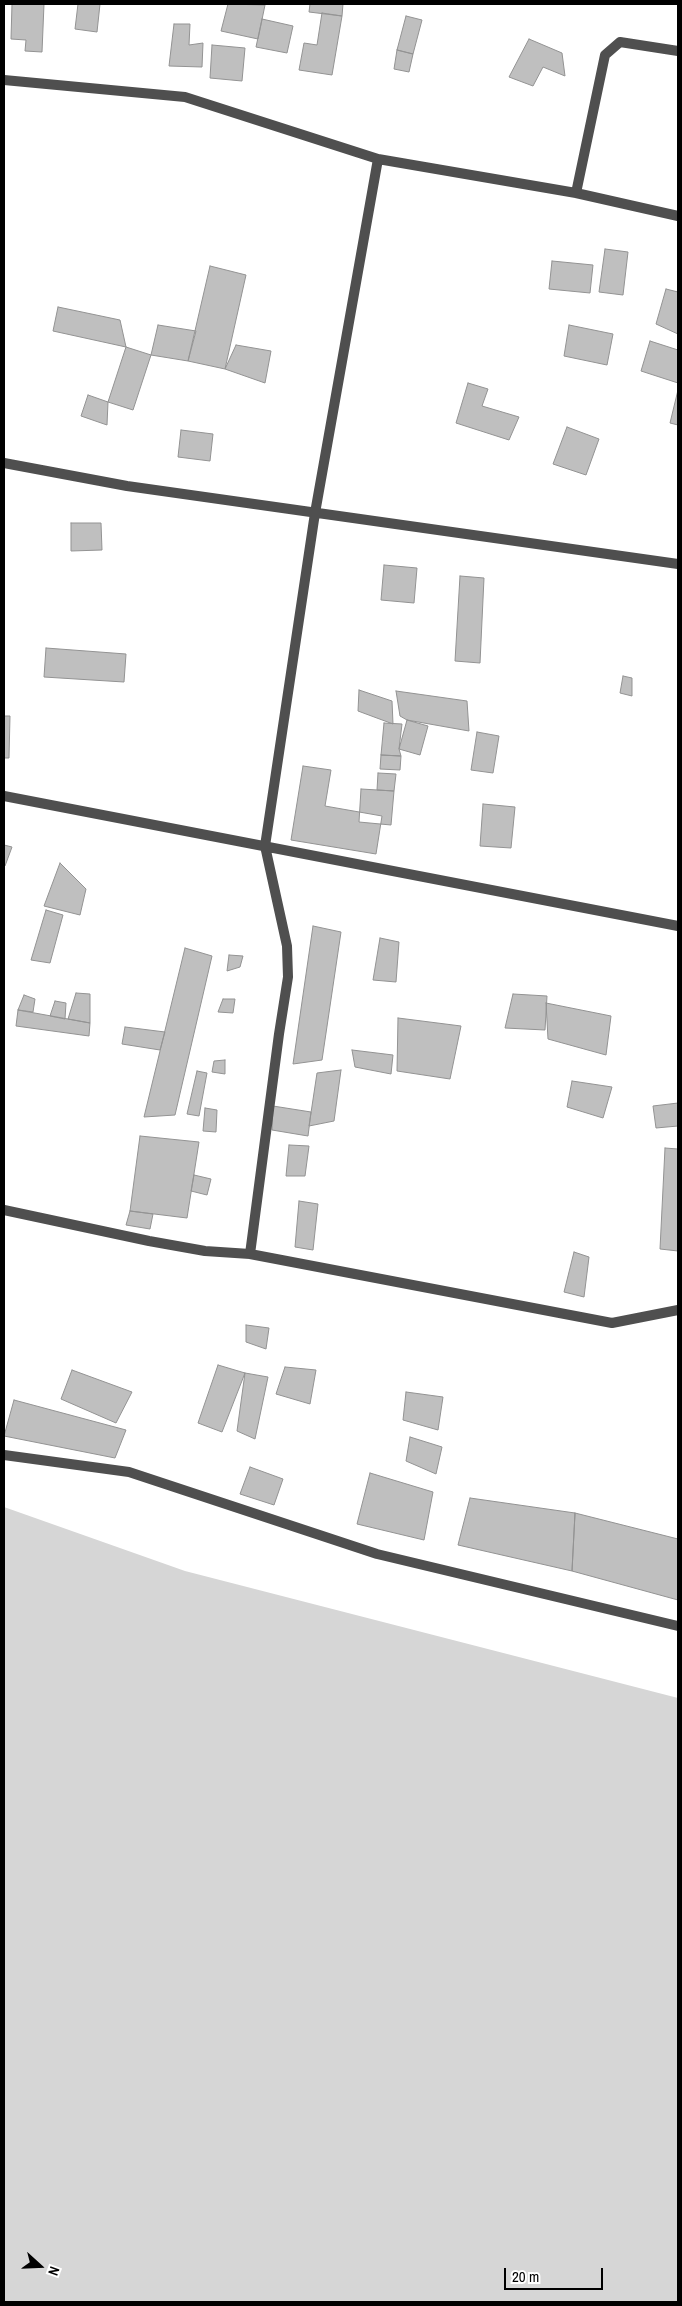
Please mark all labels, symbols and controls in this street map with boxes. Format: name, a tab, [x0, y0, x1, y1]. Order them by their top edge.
north arrow	[15, 2241, 65, 2291]
scale bar	[507, 2258, 606, 2290]
text: N	[44, 2264, 64, 2278]
text: 20 m	[512, 2266, 539, 2287]

